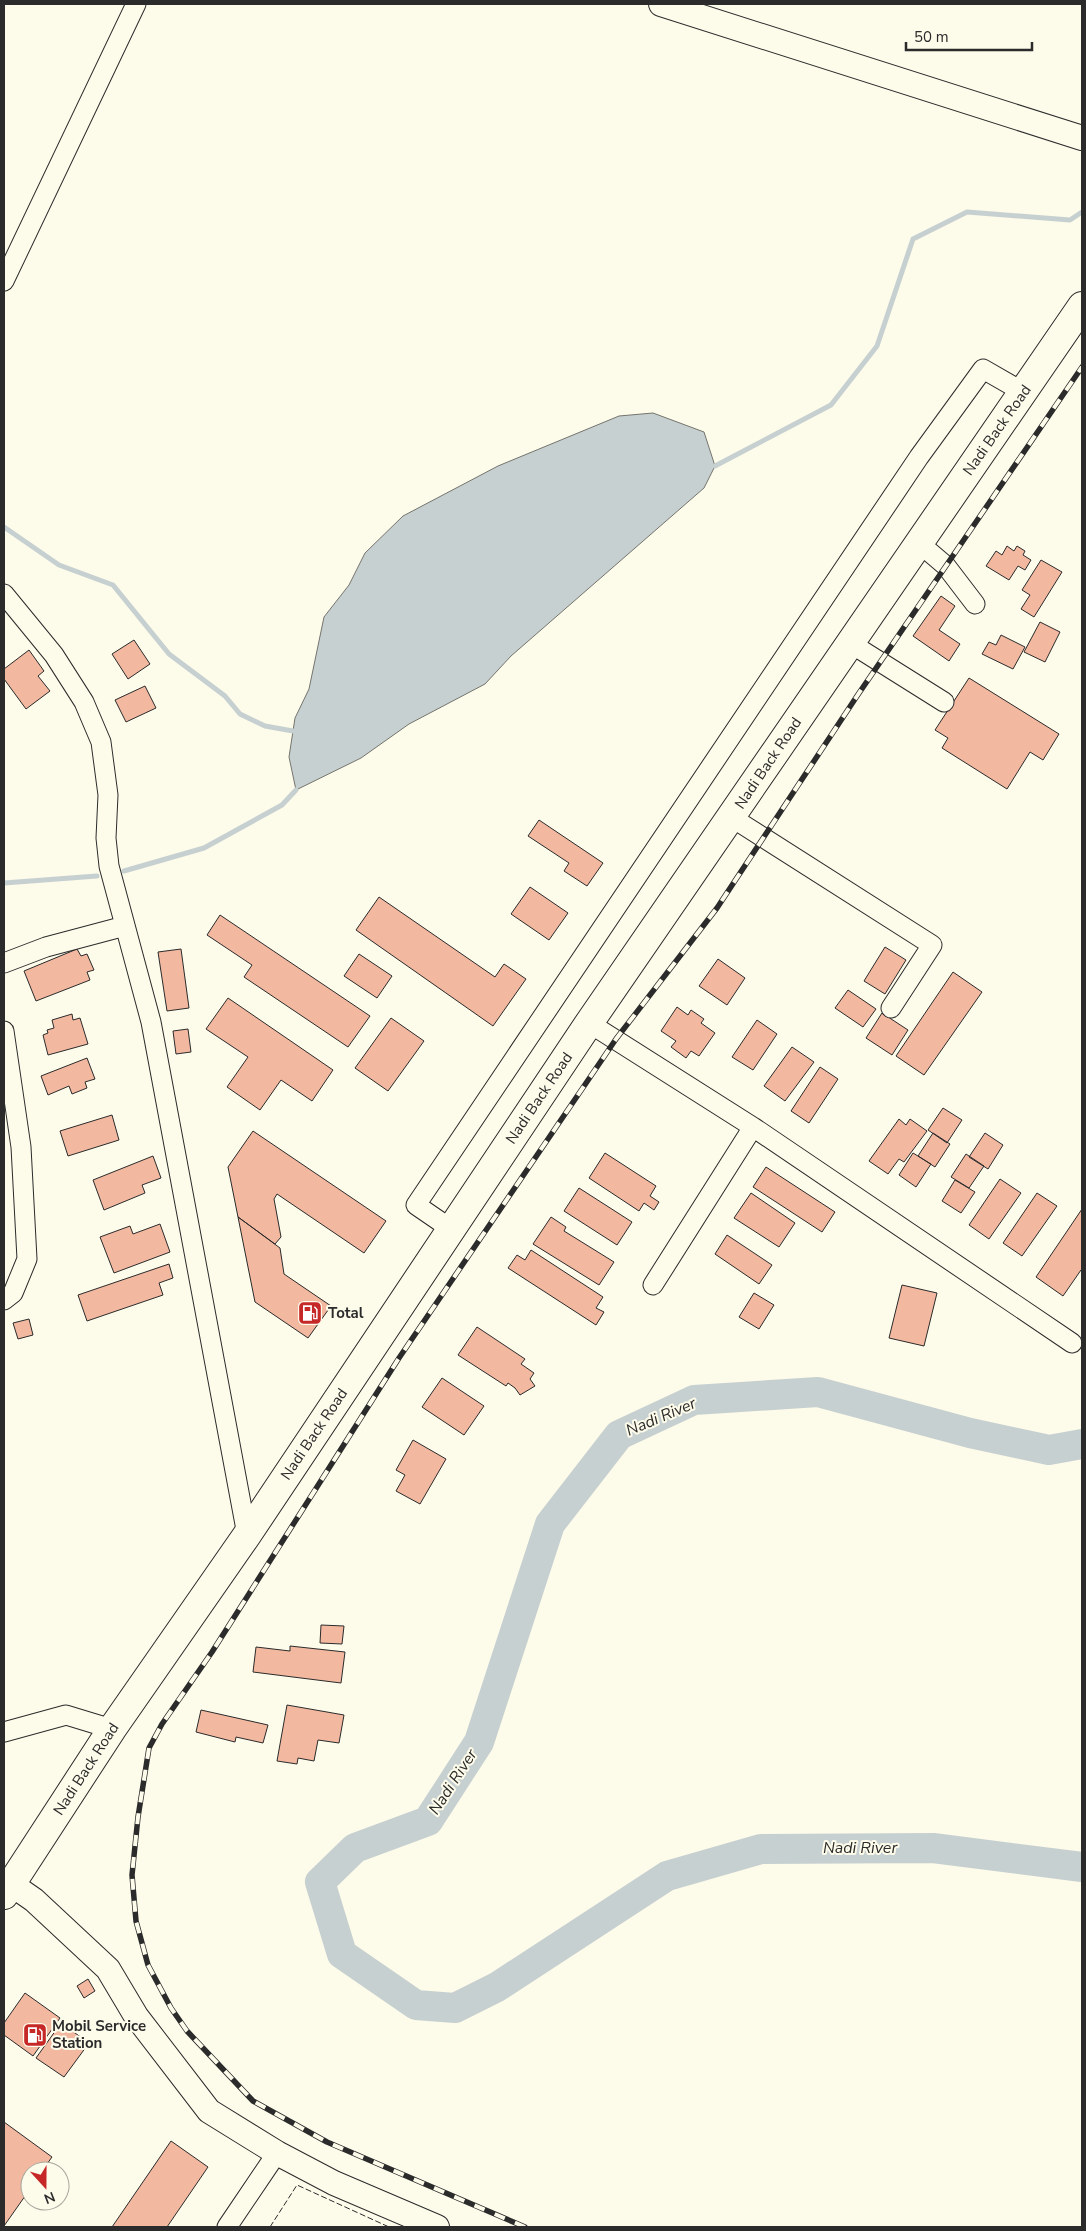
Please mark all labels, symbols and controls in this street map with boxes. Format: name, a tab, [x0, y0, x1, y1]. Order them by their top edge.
scale bar	[906, 20, 1032, 52]
text: 50 m	[914, 27, 949, 47]
street label: Nadi Back Road	[958, 381, 1036, 479]
street label: Nadi Back Road	[730, 713, 806, 813]
street label: Nadi Back Road	[501, 1048, 577, 1148]
fuel station icon: Total	[297, 1300, 323, 1326]
place label: Total	[328, 1303, 364, 1323]
street label: Nadi Back Road	[276, 1384, 352, 1484]
water label: Nadi River	[623, 1392, 701, 1442]
street label: Nadi Back Road	[49, 1719, 123, 1819]
water label: Nadi River	[424, 1744, 483, 1819]
water label: Nadi River	[823, 1837, 898, 1859]
place label: Mobil Service Station	[52, 2016, 146, 2053]
fuel station icon: Mobil Service Station	[22, 2022, 48, 2048]
north arrow	[20, 2161, 70, 2211]
text: N	[41, 2187, 58, 2208]

